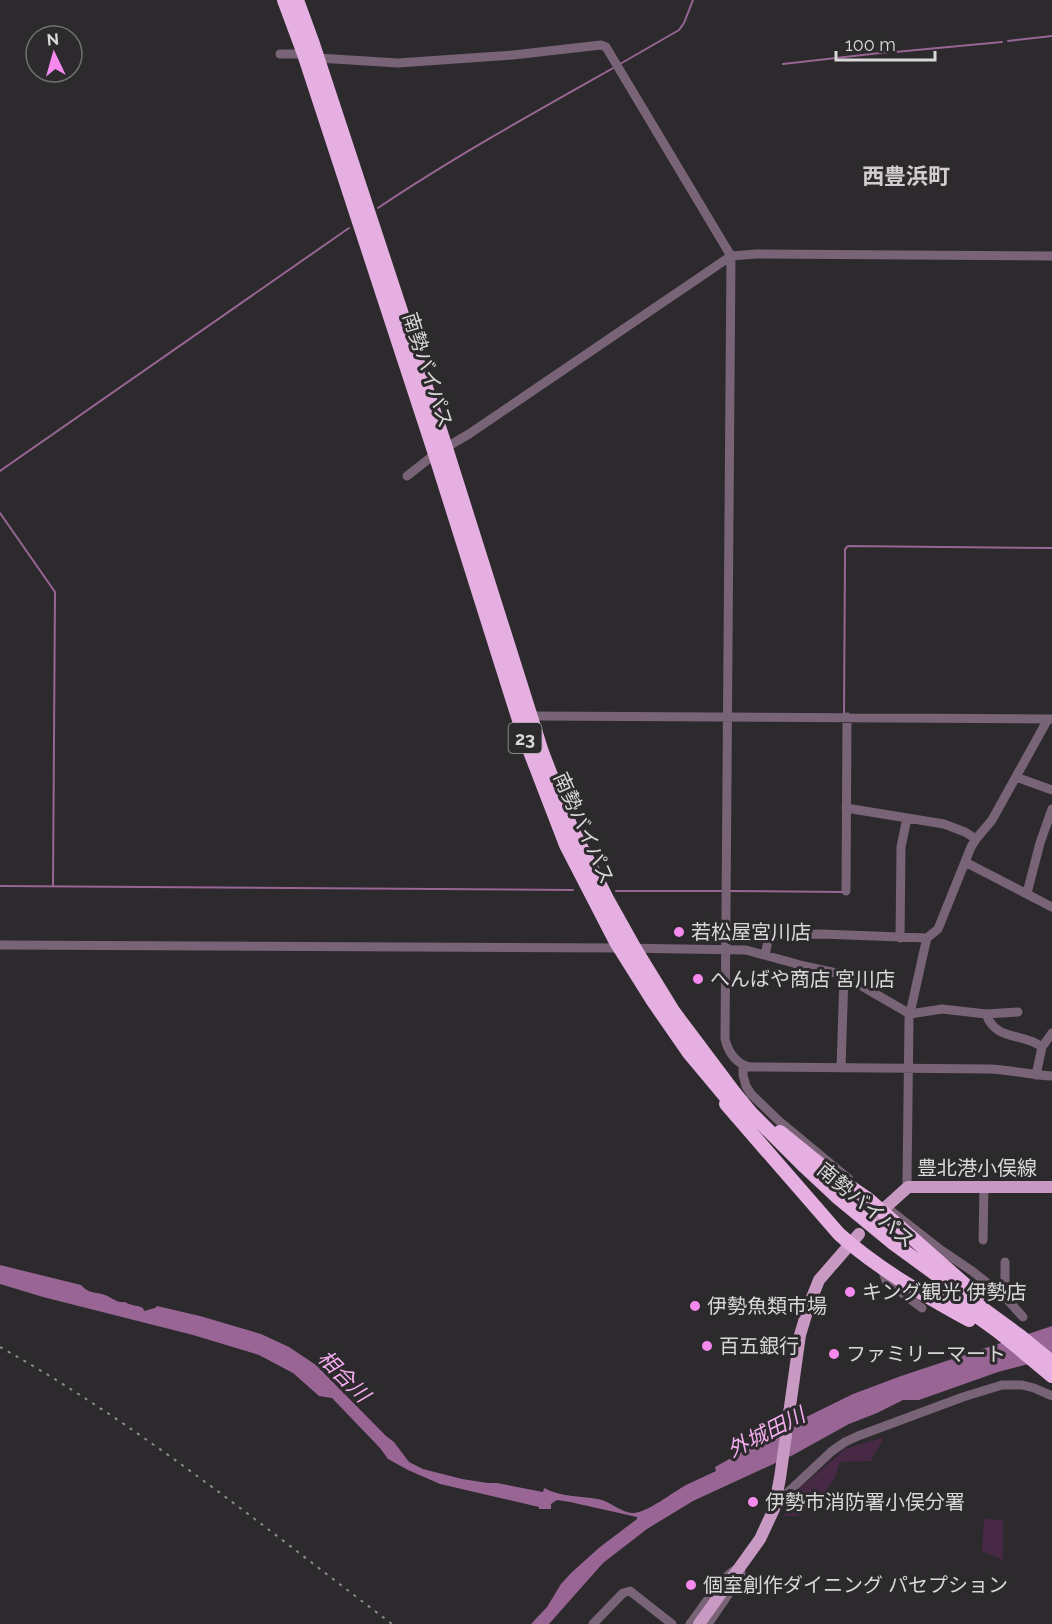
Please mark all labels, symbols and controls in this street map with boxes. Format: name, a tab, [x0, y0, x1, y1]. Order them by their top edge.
north arrow	[24, 24, 84, 84]
scale bar	[836, 24, 935, 62]
text: N	[46, 30, 60, 50]
text: 100 m	[845, 34, 896, 55]
district label: 西豊浜町	[862, 163, 950, 189]
street label: 南勢バイパス	[398, 309, 458, 431]
road number: 23	[508, 723, 542, 753]
street label: 南勢バイパス	[549, 768, 619, 888]
place label: 若松屋宮川店	[691, 920, 811, 944]
marker: 若松屋宮川店	[672, 925, 686, 939]
place label: へんばや商店 宮川店	[710, 967, 895, 991]
marker: へんばや商店 宮川店	[691, 972, 705, 986]
street label: 豊北港小俣線	[917, 1156, 1037, 1180]
street label: 南勢バイパス	[812, 1157, 920, 1253]
place label: キング観光 伊勢店	[862, 1280, 1027, 1304]
marker: キング観光 伊勢店	[843, 1285, 857, 1299]
place label: 伊勢魚類市場	[707, 1294, 827, 1318]
marker: 伊勢魚類市場	[688, 1299, 702, 1313]
place label: 百五銀行	[719, 1334, 799, 1358]
marker: 百五銀行	[700, 1339, 714, 1353]
place label: ファミリーマート	[846, 1342, 1006, 1366]
water label: 相合川	[313, 1345, 377, 1409]
marker: ファミリーマート	[827, 1347, 841, 1361]
water label: 外城田川	[723, 1401, 811, 1462]
place label: 伊勢市消防署小俣分署	[765, 1490, 965, 1514]
marker: 伊勢市消防署小俣分署	[746, 1495, 760, 1509]
place label: 個室創作ダイニング パセプション	[703, 1573, 1008, 1597]
marker: 個室創作ダイニング パセプション	[684, 1578, 698, 1592]

